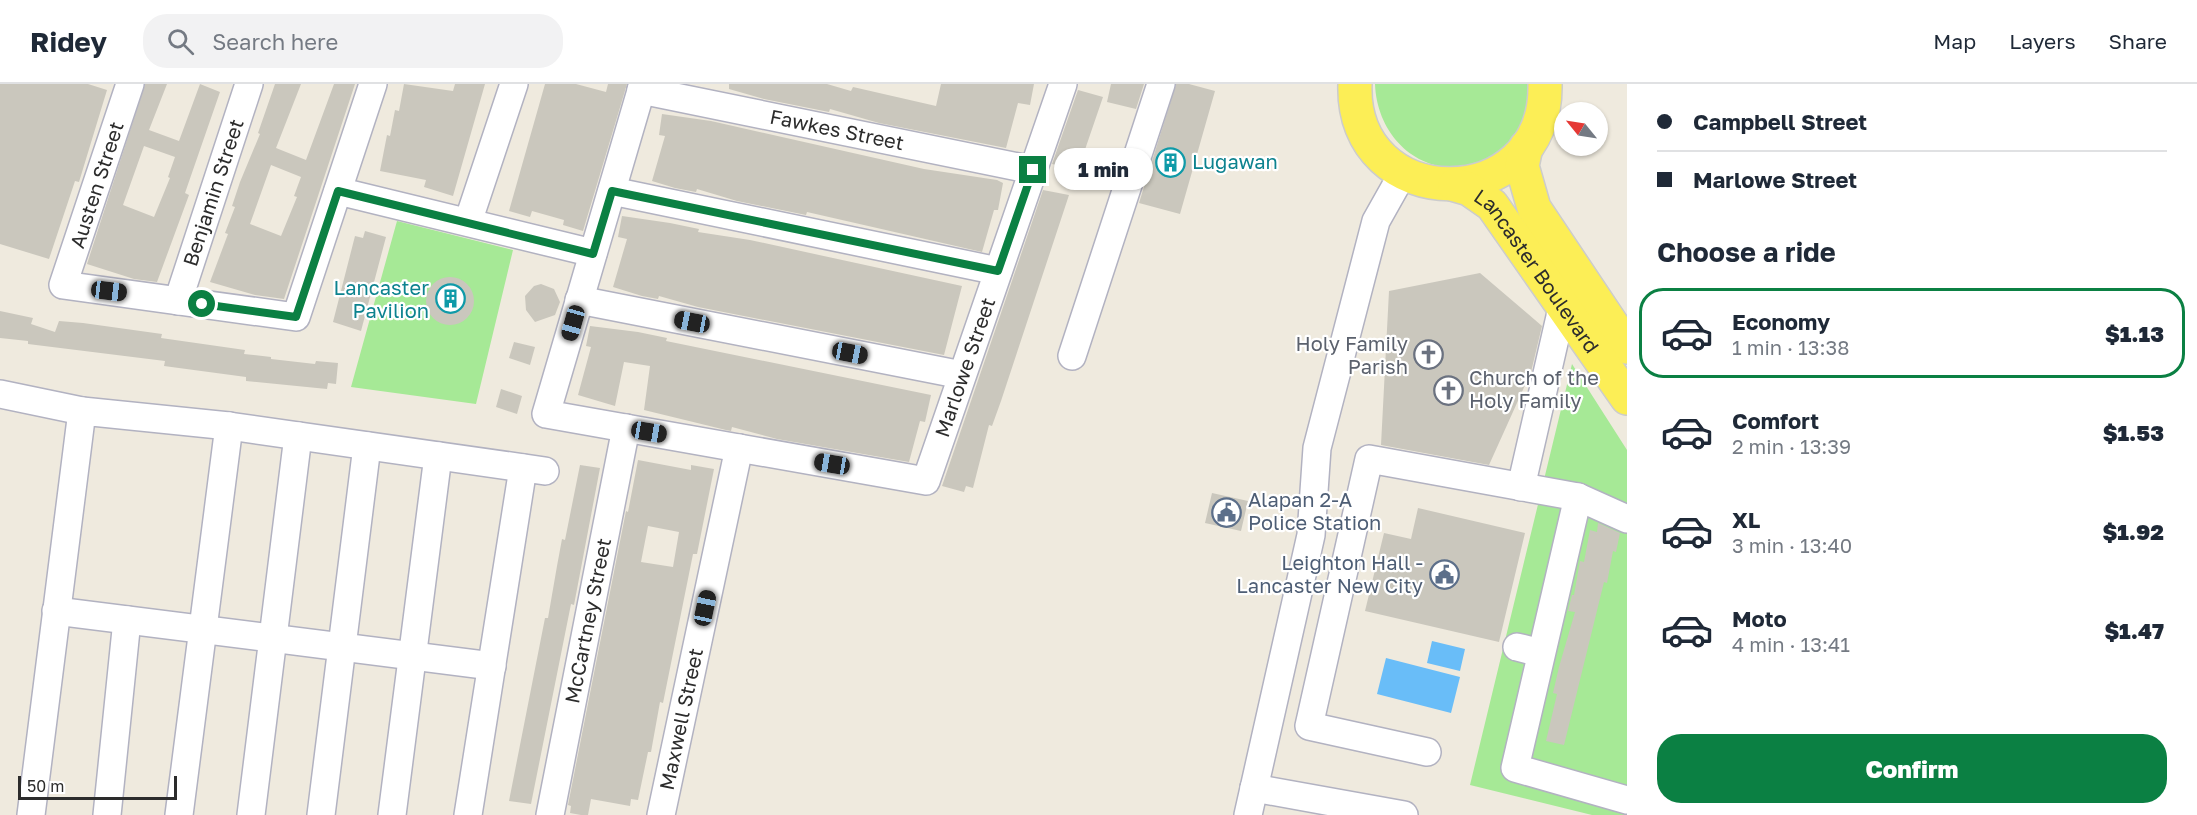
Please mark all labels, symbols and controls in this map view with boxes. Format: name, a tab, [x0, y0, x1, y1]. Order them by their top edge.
search box	[143, 14, 563, 68]
text: Ridey	[30, 25, 107, 58]
icon: search	[164, 25, 197, 58]
text: Search here	[212, 28, 338, 55]
text: Map	[1933, 28, 1976, 54]
text: Layers	[2009, 28, 2076, 54]
text: Share	[2109, 28, 2167, 54]
north arrow	[1554, 102, 1608, 156]
map controls	[1554, 102, 1608, 156]
street label: Fawkes Street	[768, 104, 906, 154]
text: Campbell Street	[1693, 108, 1867, 135]
street label: Benjamin Street	[177, 116, 248, 269]
street label: Austen Street	[64, 118, 128, 251]
building icon: Lugawan	[1155, 146, 1187, 178]
callout: 1 min	[1054, 149, 1153, 191]
place label: Lugawan	[1192, 149, 1278, 173]
route end	[1019, 156, 1046, 183]
text: 1 min	[1078, 157, 1129, 181]
text: Marlowe Street	[1693, 166, 1857, 193]
street label: Lancaster Boulevard	[1470, 183, 1605, 357]
text: Choose a ride	[1657, 236, 1836, 268]
place label: Lancaster Pavilion	[334, 275, 429, 322]
car	[90, 280, 128, 302]
building icon: Lancaster Pavilion	[434, 283, 466, 315]
route start	[188, 290, 215, 317]
street label: Marlowe Street	[929, 294, 999, 440]
car	[559, 303, 587, 343]
icon: car	[1660, 306, 1714, 360]
text: Economy	[1732, 308, 1830, 335]
car	[673, 310, 711, 334]
text: $1.13	[2105, 320, 2164, 347]
place label: Holy Family Parish	[1296, 331, 1408, 378]
text: 1 min · 13:38	[1732, 335, 1849, 359]
church icon: Holy Family Parish	[1413, 339, 1445, 371]
car	[831, 341, 869, 365]
place label: Church of the Holy Family	[1469, 365, 1599, 412]
church icon: Church of the Holy Family	[1432, 374, 1464, 406]
icon: car	[1660, 405, 1714, 459]
text: Comfort	[1732, 407, 1819, 434]
text: $1.53	[2103, 419, 2164, 446]
car	[630, 420, 668, 444]
text: 2 min · 13:39	[1732, 434, 1851, 458]
car	[813, 452, 851, 476]
place label: Alapan 2-A Police Station	[1248, 487, 1381, 534]
public building icon: Alapan 2-A Police Station	[1211, 496, 1243, 528]
icon: car	[1660, 504, 1714, 558]
text: XL	[1732, 506, 1760, 533]
text: $1.92	[2102, 518, 2164, 545]
text: 3 min · 13:40	[1732, 533, 1852, 557]
street label: McCartney Street	[559, 536, 615, 705]
place label: Leighton Hall - Lancaster New City	[1236, 550, 1423, 597]
public building icon: Leighton Hall - Lancaster New City	[1428, 559, 1460, 591]
car	[692, 589, 718, 627]
icon: car	[1660, 603, 1714, 657]
text: Moto	[1732, 605, 1787, 632]
text: $1.47	[2104, 617, 2164, 644]
text: 4 min · 13:41	[1732, 632, 1850, 656]
street label: Maxwell Street	[654, 646, 707, 792]
button: Confirm	[1657, 734, 2167, 803]
scale bar	[18, 773, 177, 800]
text: 50 m	[27, 776, 64, 796]

